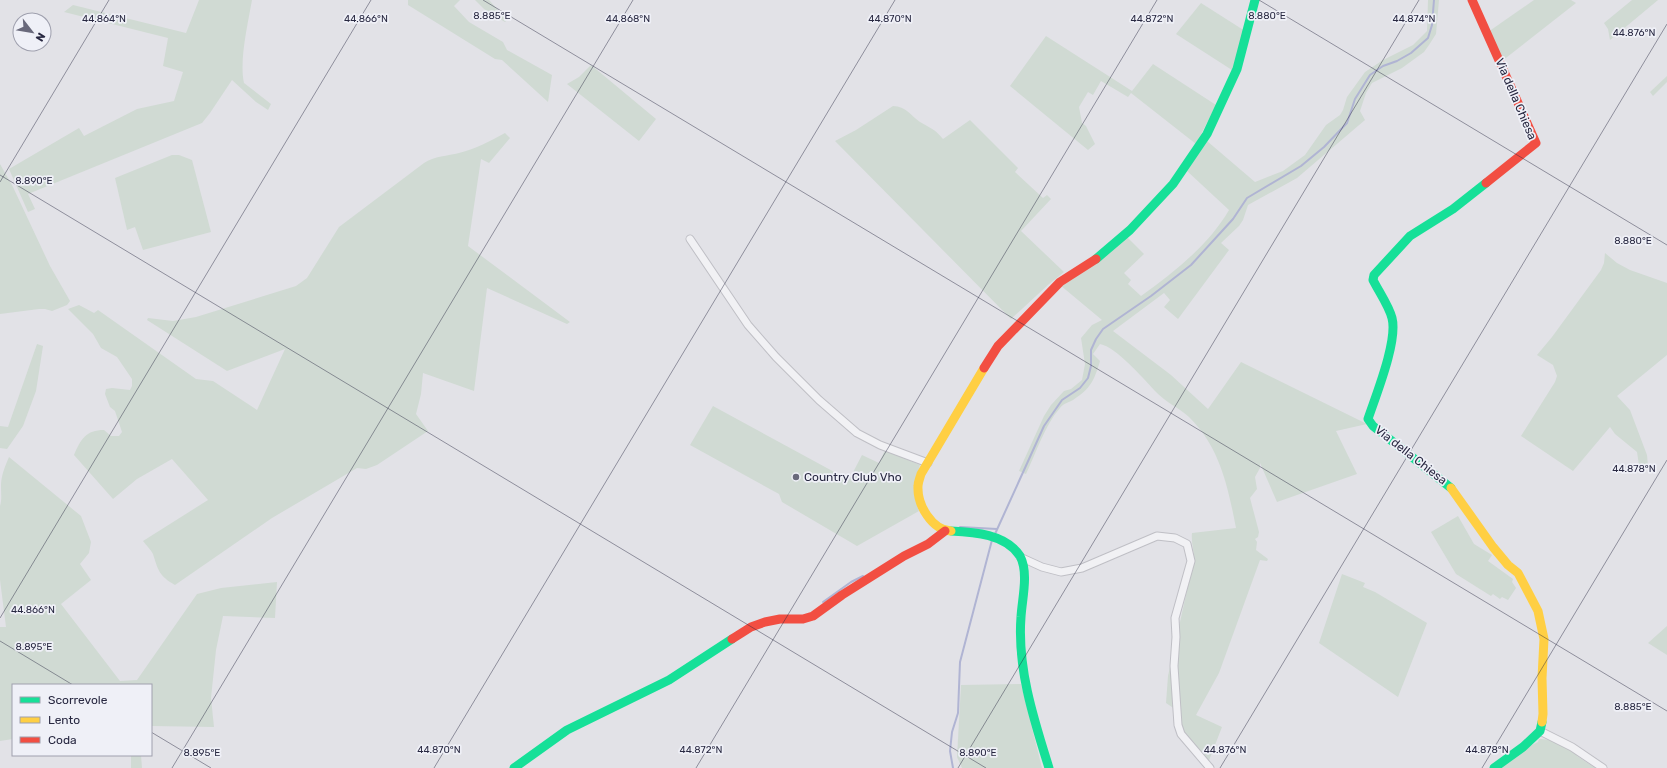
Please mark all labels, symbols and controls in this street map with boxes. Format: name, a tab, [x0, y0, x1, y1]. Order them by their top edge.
text: 8.885°E	[473, 10, 511, 22]
text: 8.880°E	[1248, 10, 1286, 22]
north arrow	[12, 12, 52, 52]
text: 44.864°N	[82, 13, 126, 25]
text: 44.866°N	[344, 13, 388, 25]
text: 44.868°N	[606, 13, 650, 25]
text: 44.870°N	[868, 13, 912, 25]
text: 44.872°N	[1131, 13, 1173, 25]
text: 44.874°N	[1393, 13, 1435, 25]
text: 44.876°N	[1613, 27, 1655, 39]
text: N	[32, 30, 48, 44]
street label: Via della Chiesa	[1493, 56, 1539, 142]
text: 8.890°E	[15, 175, 53, 187]
text: 8.880°E	[1614, 235, 1652, 247]
street label: Via della Chiesa	[1372, 423, 1450, 487]
text: 44.878°N	[1612, 463, 1656, 475]
place label: Country Club Vho	[804, 470, 902, 484]
marker: Country Club Vho	[791, 472, 801, 482]
text: 44.866°N	[11, 604, 55, 616]
text: 8.895°E	[16, 641, 52, 653]
legend	[12, 684, 152, 756]
text: Scorrevole	[48, 693, 108, 707]
text: 8.885°E	[1614, 701, 1652, 713]
text: Lento	[48, 713, 80, 727]
text: Coda	[48, 733, 77, 747]
text: 44.870°N	[417, 744, 461, 756]
text: 44.872°N	[680, 744, 722, 756]
text: 44.876°N	[1204, 744, 1246, 756]
text: 44.878°N	[1465, 744, 1509, 756]
text: 8.895°E	[184, 747, 220, 759]
text: 8.890°E	[959, 747, 997, 759]

